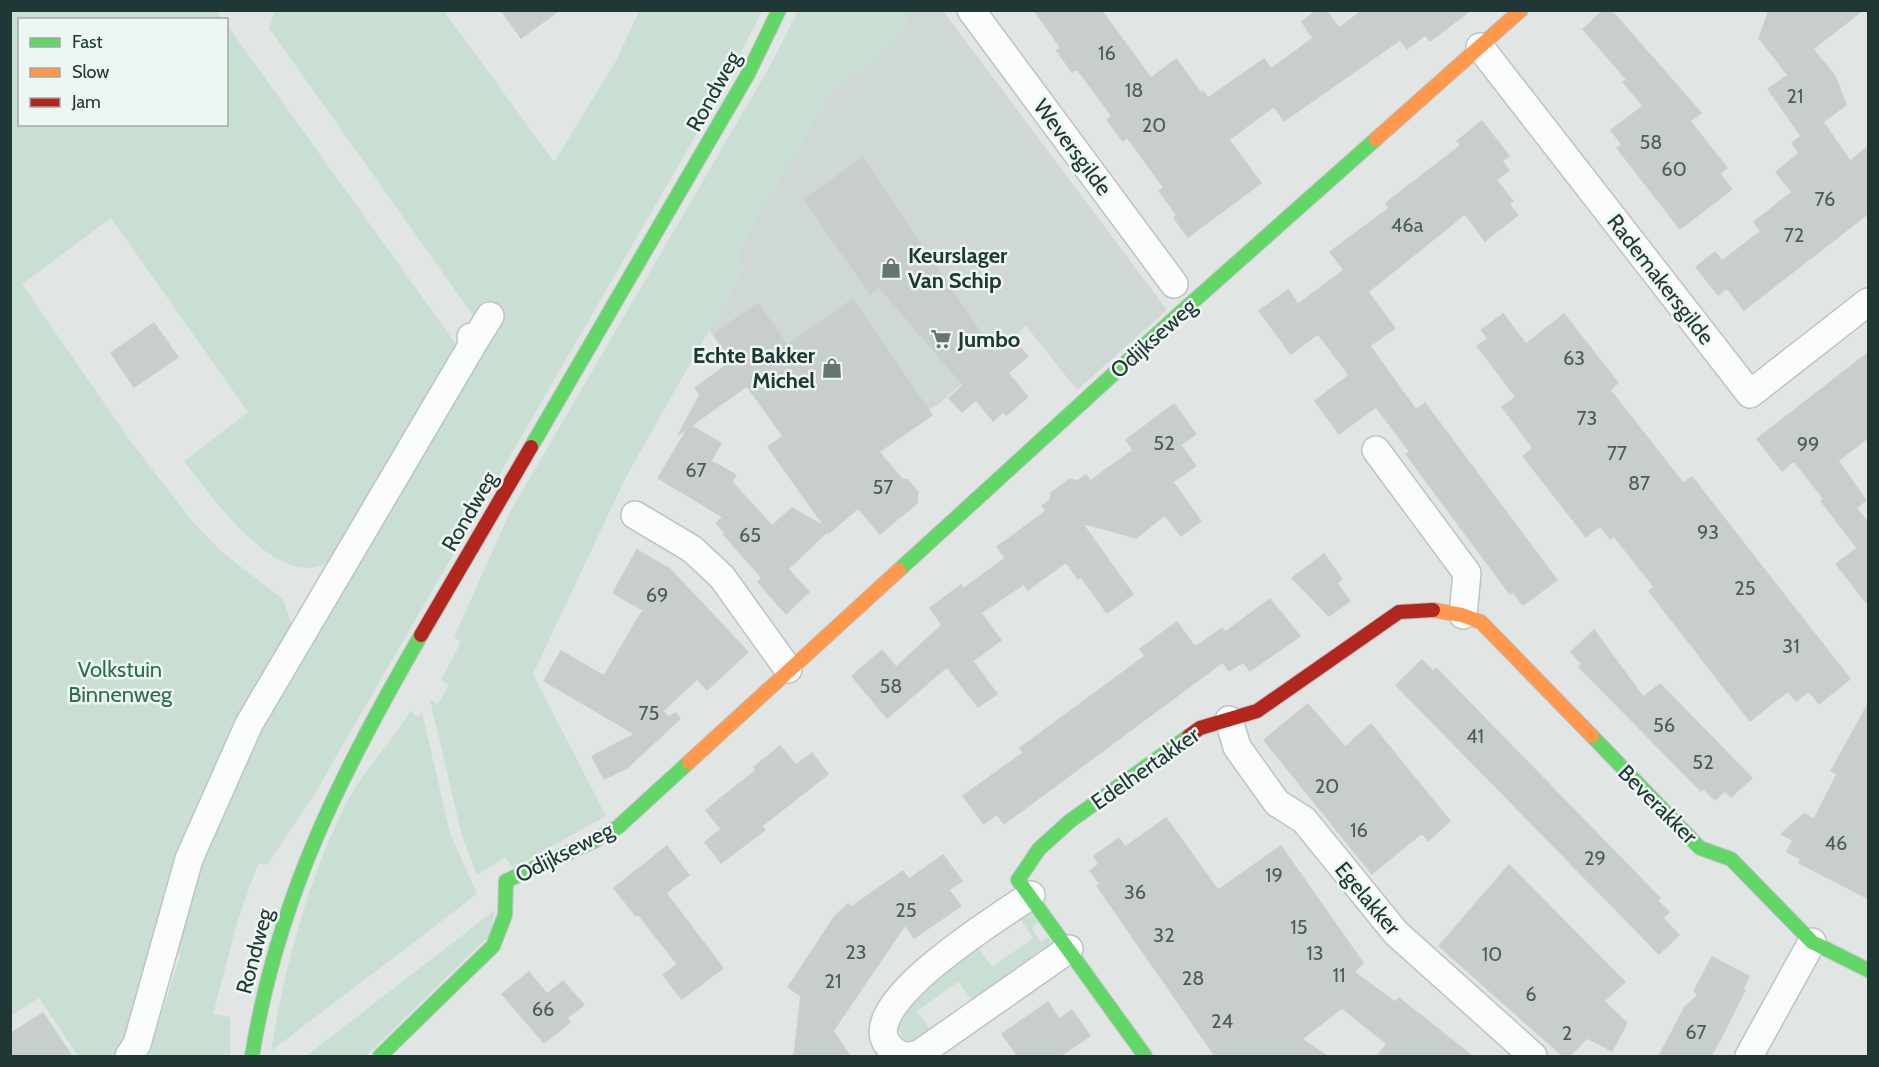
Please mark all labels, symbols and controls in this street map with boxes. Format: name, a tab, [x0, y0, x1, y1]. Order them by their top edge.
legend	[18, 18, 228, 126]
text: Fast	[72, 31, 103, 53]
house number: 16	[1098, 41, 1116, 65]
street label: Rondweg	[680, 46, 747, 136]
text: Slow	[72, 61, 109, 83]
house number: 18	[1125, 78, 1143, 102]
house number: 21	[1787, 84, 1804, 108]
text: Jam	[71, 91, 101, 113]
street label: Weversgilde	[1028, 94, 1118, 201]
house number: 20	[1142, 113, 1166, 137]
house number: 58	[1640, 130, 1662, 154]
house number: 60	[1661, 157, 1687, 181]
house number: 76	[1815, 187, 1835, 211]
street label: Rademakersgilde	[1601, 209, 1720, 350]
house number: 46a	[1391, 213, 1424, 237]
house number: 72	[1784, 223, 1804, 247]
place label: Keurslager Van Schip	[908, 242, 1008, 294]
shop icon: Keurslager Van Schip	[879, 256, 903, 280]
street label: Odijkseweg	[1105, 292, 1203, 384]
place label: Jumbo	[957, 326, 1020, 353]
supermarket icon: Jumbo	[929, 327, 953, 351]
place label: Echte Bakker Michel	[693, 342, 816, 394]
house number: 63	[1563, 346, 1585, 370]
shop icon: Echte Bakker Michel	[820, 356, 844, 380]
house number: 73	[1577, 406, 1597, 430]
house number: 52	[1153, 431, 1175, 455]
house number: 99	[1797, 432, 1819, 456]
house number: 77	[1607, 441, 1627, 465]
house number: 67	[685, 458, 707, 482]
street label: Rondweg	[436, 466, 504, 556]
house number: 87	[1628, 471, 1650, 495]
house number: 57	[873, 475, 893, 499]
house number: 93	[1697, 520, 1719, 544]
house number: 65	[739, 523, 761, 547]
house number: 25	[1734, 576, 1756, 600]
house number: 69	[646, 583, 668, 607]
house number: 31	[1782, 634, 1800, 658]
park label: Volkstuin Binnenweg	[68, 656, 173, 708]
house number: 58	[880, 674, 902, 698]
house number: 75	[639, 701, 659, 725]
house number: 56	[1653, 713, 1675, 737]
street label: Edelhertakker	[1086, 721, 1205, 816]
house number: 41	[1466, 724, 1484, 748]
house number: 52	[1692, 750, 1714, 774]
street label: Beverakker	[1612, 759, 1703, 850]
house number: 20	[1315, 774, 1339, 798]
street label: Odijkseweg	[511, 816, 619, 889]
house number: 16	[1350, 818, 1368, 842]
house number: 46	[1825, 831, 1847, 855]
house number: 29	[1584, 846, 1606, 870]
street label: Egelakker	[1329, 856, 1406, 940]
house number: 19	[1265, 863, 1283, 887]
house number: 36	[1124, 880, 1146, 904]
house number: 25	[895, 898, 917, 922]
street label: Rondweg	[230, 904, 279, 997]
house number: 15	[1290, 915, 1308, 939]
house number: 32	[1153, 923, 1175, 947]
house number: 23	[845, 940, 867, 964]
house number: 13	[1306, 941, 1324, 965]
house number: 10	[1482, 942, 1502, 966]
house number: 11	[1332, 963, 1346, 987]
house number: 28	[1182, 966, 1204, 990]
house number: 21	[825, 969, 842, 993]
house number: 6	[1525, 982, 1537, 1006]
house number: 66	[532, 997, 554, 1021]
house number: 24	[1211, 1009, 1233, 1033]
house number: 67	[1685, 1020, 1707, 1044]
house number: 2	[1562, 1021, 1572, 1045]

